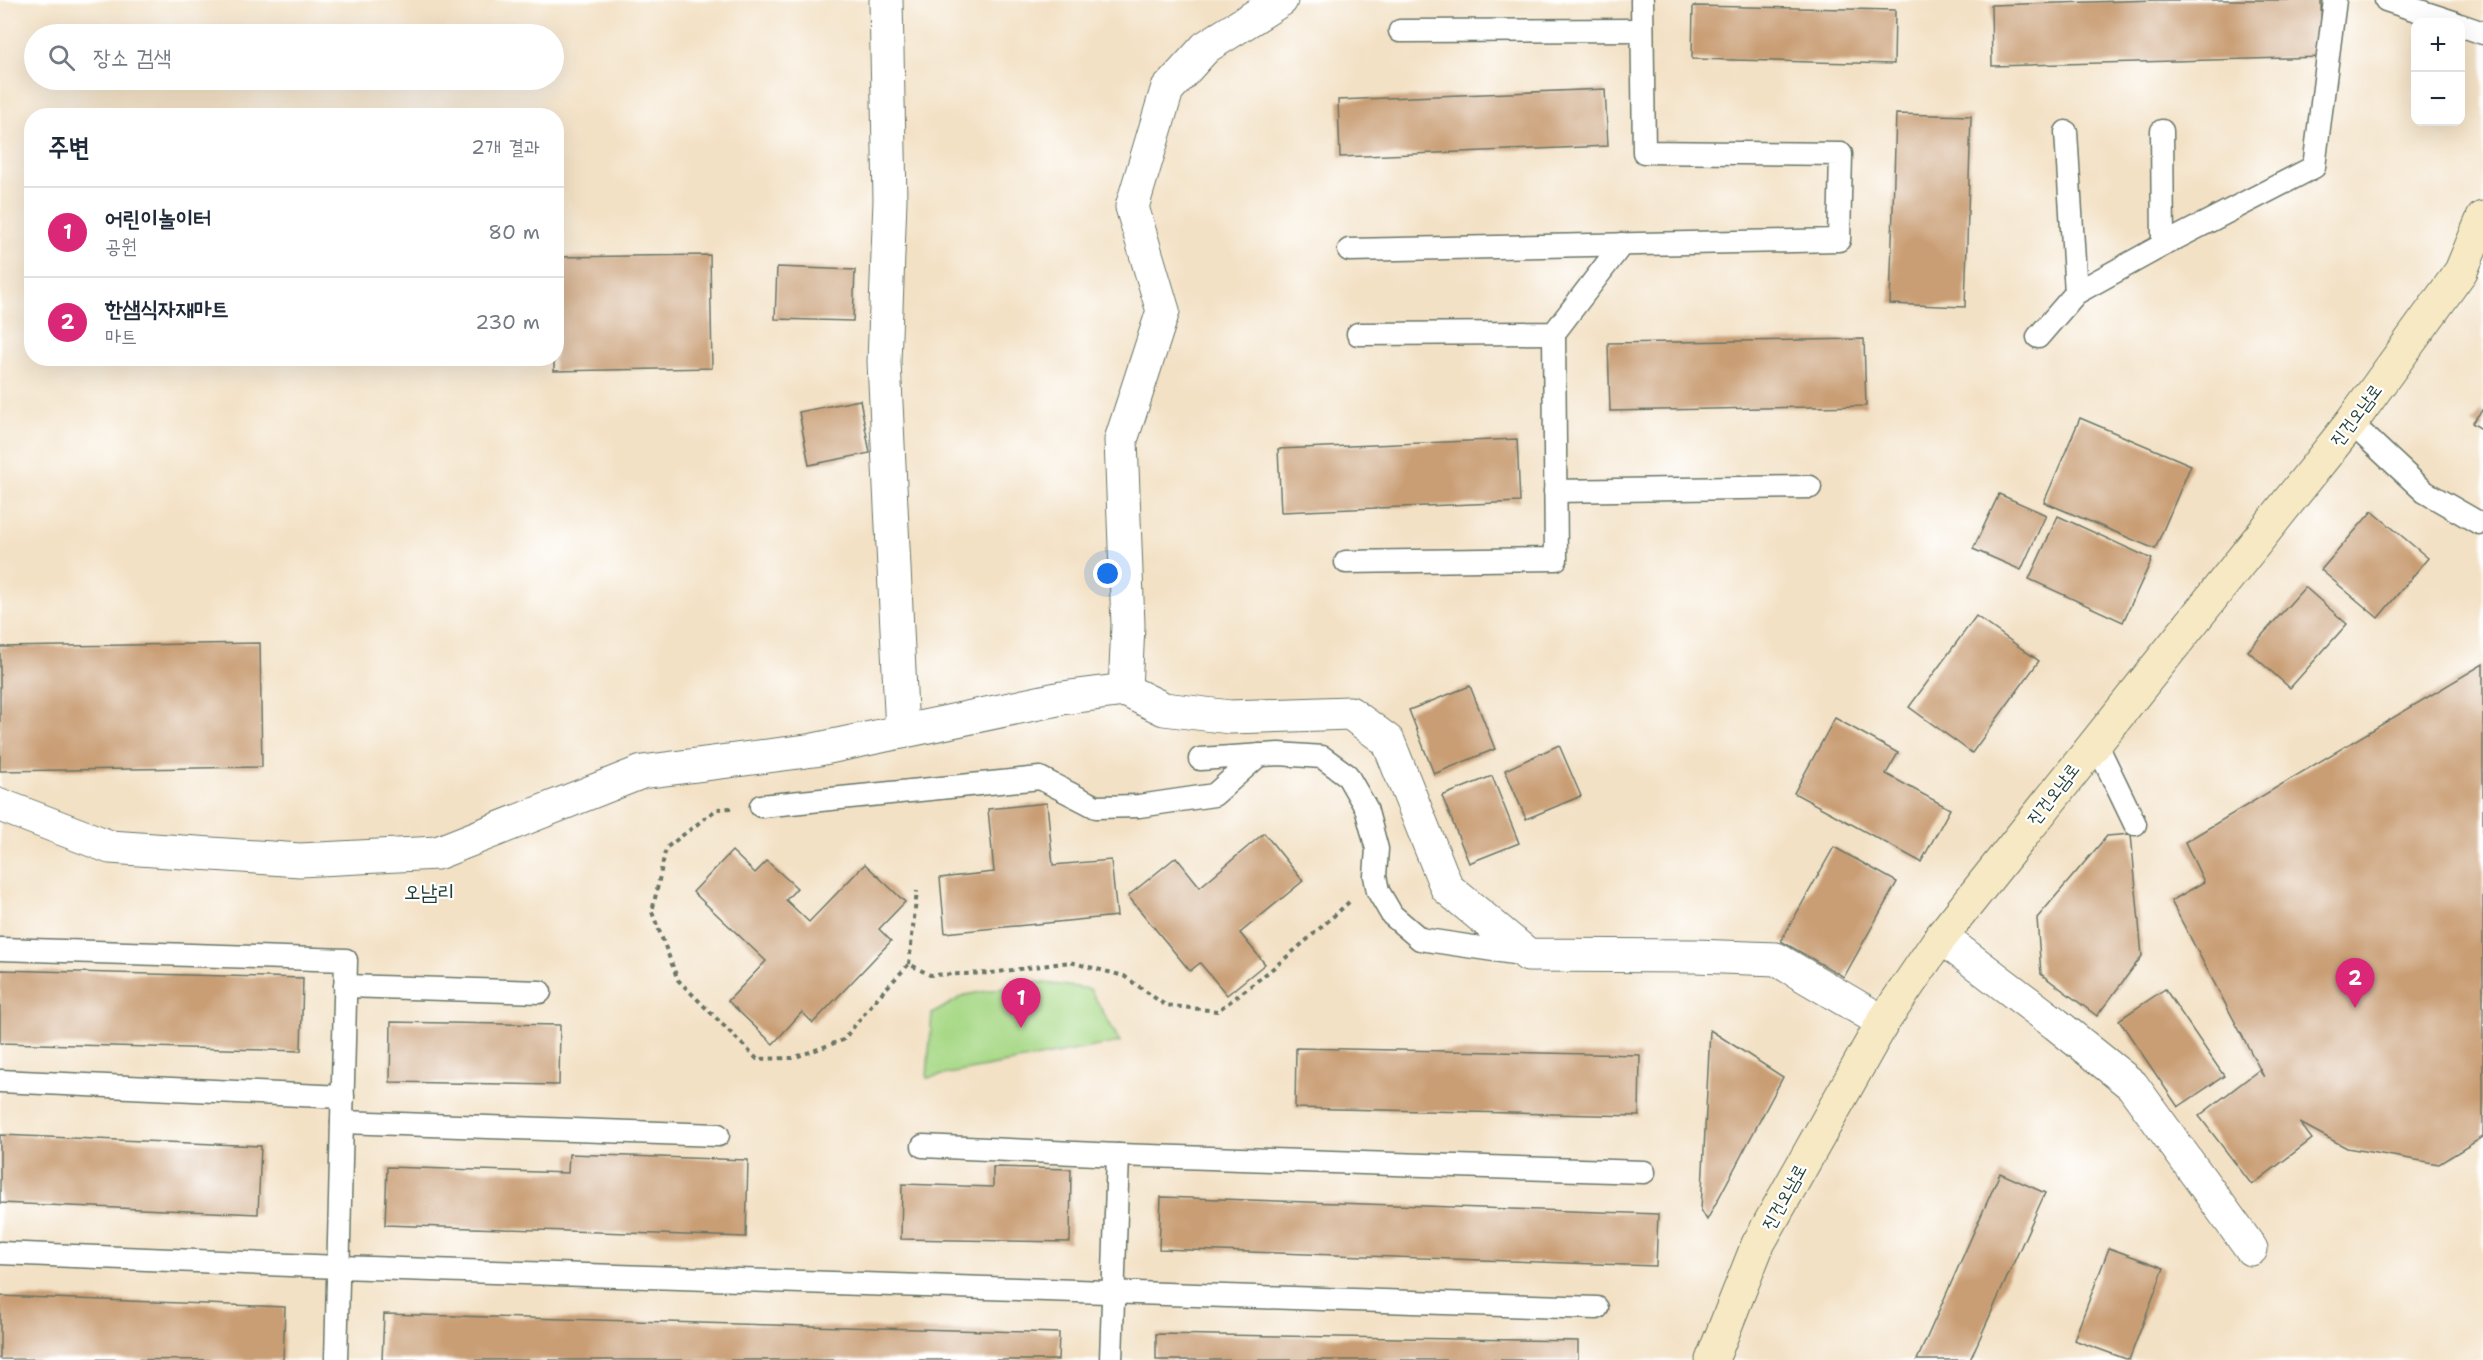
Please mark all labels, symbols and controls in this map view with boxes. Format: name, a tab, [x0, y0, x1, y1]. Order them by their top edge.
map controls	[2411, 18, 2465, 126]
button: +	[2411, 18, 2465, 72]
search box	[24, 24, 564, 90]
icon: search	[45, 41, 78, 74]
text: 장소 검색	[93, 43, 171, 72]
button: −	[2411, 72, 2465, 126]
text: 주변	[48, 129, 90, 164]
text: 2개 결과	[471, 134, 540, 160]
text: 어린이놀이터	[105, 204, 211, 233]
text: 1	[63, 219, 72, 245]
text: 80 m	[488, 219, 540, 245]
text: 공원	[105, 233, 137, 259]
text: 한샘식자재마트	[105, 294, 229, 323]
text: 2	[61, 309, 75, 335]
text: 230 m	[475, 309, 540, 335]
text: 마트	[105, 323, 137, 349]
street label: 진건오남로	[2325, 379, 2387, 451]
your location	[1093, 559, 1122, 588]
street label: 진건오남로	[2021, 758, 2085, 830]
district label: 오남리	[404, 878, 454, 906]
pin: 2	[2336, 958, 2374, 1008]
pin: 1	[1002, 978, 1040, 1028]
street label: 진건오남로	[1756, 1160, 1812, 1234]

